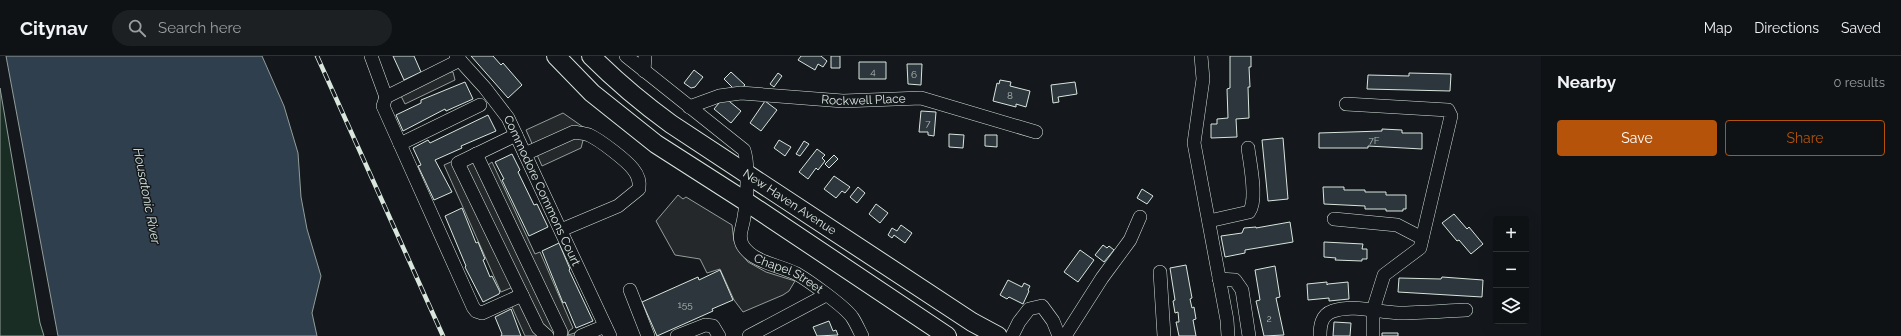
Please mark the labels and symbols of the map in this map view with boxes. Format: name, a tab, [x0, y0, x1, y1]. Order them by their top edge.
house number: 4	[870, 66, 876, 77]
house number: 6	[911, 69, 917, 80]
house number: 8	[1007, 90, 1013, 101]
street label: Rockwell Place	[821, 92, 906, 108]
street label: Commodore Commons Court	[501, 113, 583, 268]
house number: 7	[925, 118, 931, 129]
house number: 7F	[1368, 135, 1380, 146]
water label: Housatonic River	[130, 146, 164, 246]
street label: New Haven Avenue	[740, 166, 839, 238]
street label: Chapel Street	[751, 251, 826, 296]
house number: 155	[677, 299, 693, 310]
house number: 2	[1266, 313, 1272, 324]

